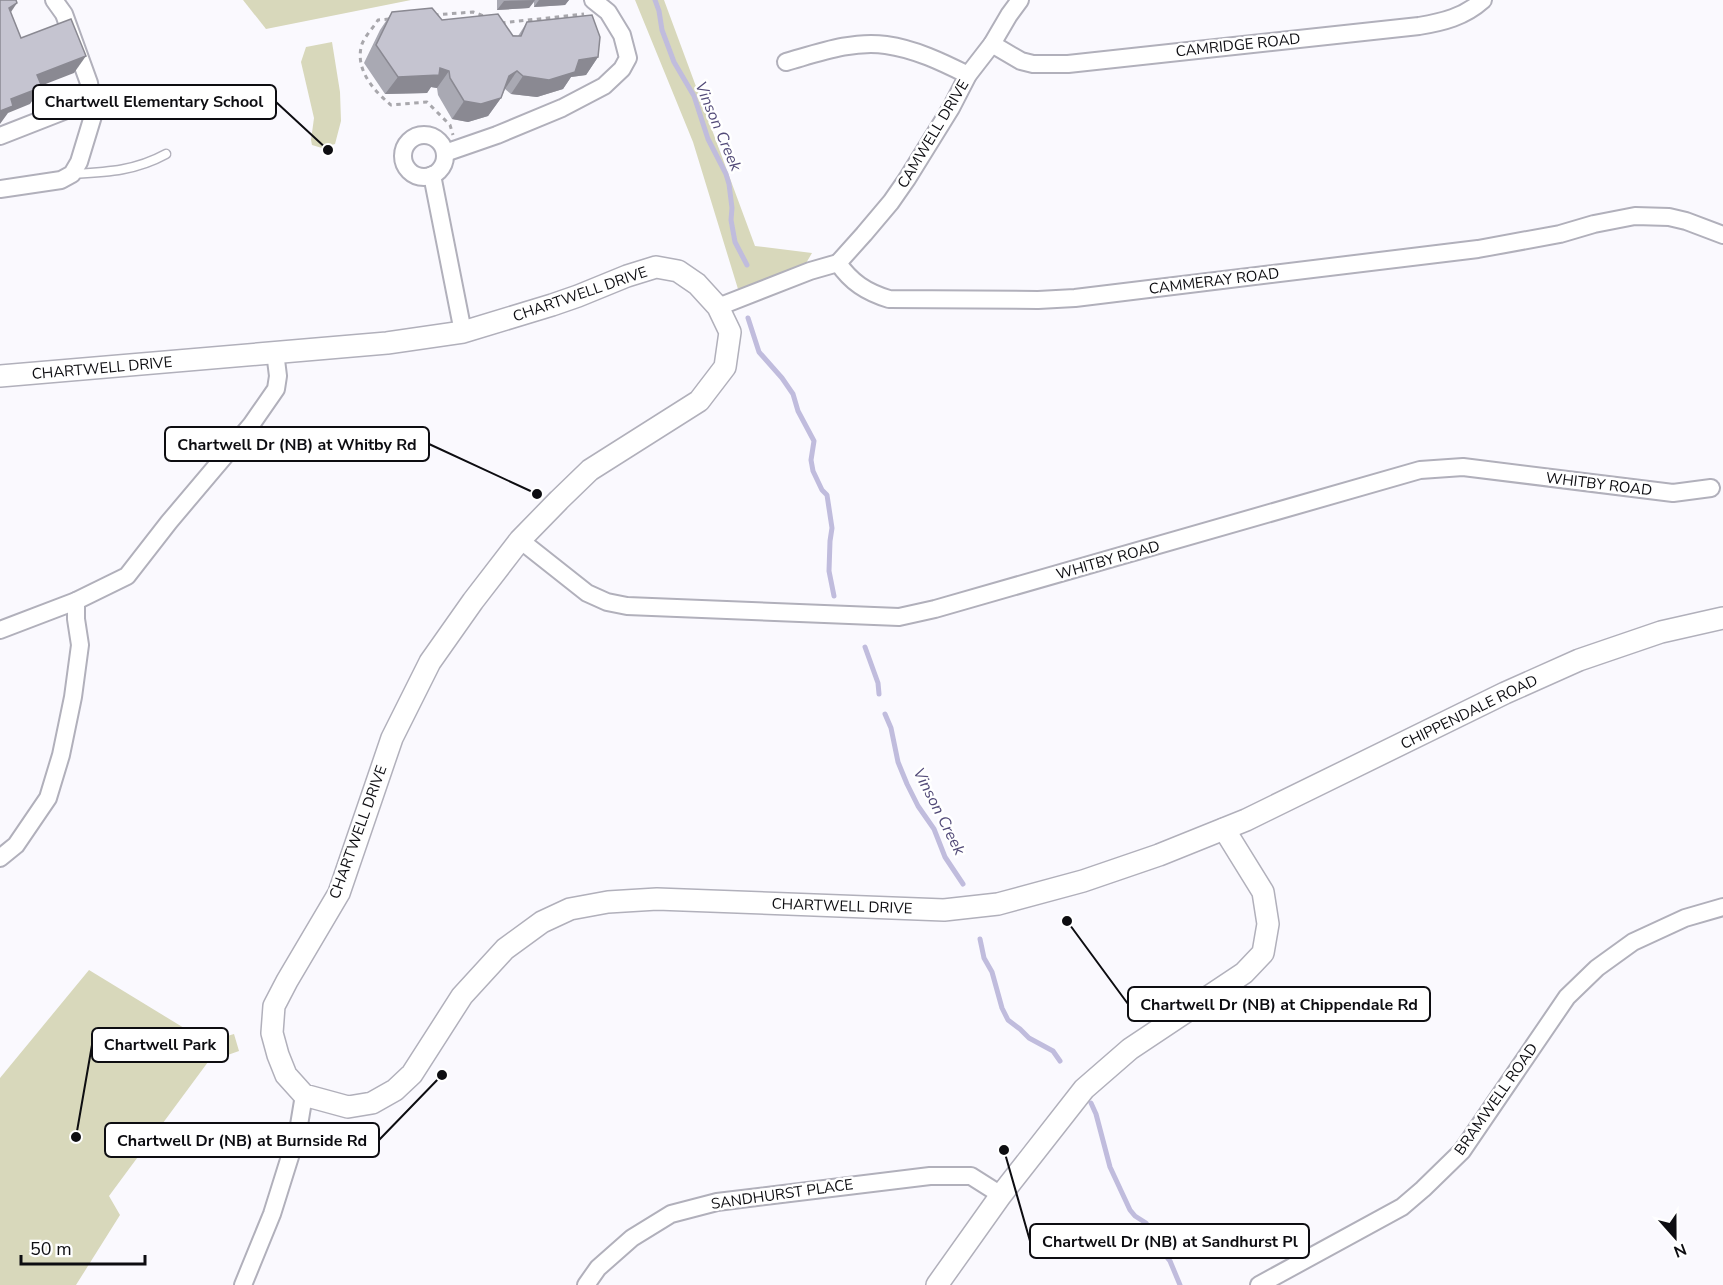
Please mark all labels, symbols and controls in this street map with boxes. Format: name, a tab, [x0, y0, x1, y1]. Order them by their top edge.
street label: CAMRIDGE ROAD	[1175, 28, 1301, 62]
street label: CAMWELL DRIVE	[893, 76, 973, 192]
water label: Vinson Creek	[689, 78, 747, 175]
callout: Chartwell Elementary School	[33, 85, 276, 119]
text: Chartwell Elementary School	[45, 91, 263, 113]
street label: CHARTWELL DRIVE	[510, 262, 650, 326]
street label: CAMMERAY ROAD	[1148, 263, 1280, 299]
street label: CHARTWELL DRIVE	[31, 352, 173, 384]
callout: Chartwell Dr (NB) at Whitby Rd	[165, 427, 429, 461]
text: Chartwell Dr (NB) at Whitby Rd	[177, 434, 417, 456]
street label: WHITBY ROAD	[1545, 468, 1653, 500]
street label: WHITBY ROAD	[1054, 536, 1162, 584]
street label: CHIPPENDALE ROAD	[1397, 670, 1541, 754]
street label: CHARTWELL DRIVE	[325, 762, 391, 902]
water label: Vinson Creek	[908, 764, 971, 860]
street label: CHARTWELL DRIVE	[771, 894, 913, 918]
callout: Chartwell Dr (NB) at Chippendale Rd	[1128, 987, 1430, 1021]
text: Chartwell Dr (NB) at Chippendale Rd	[1140, 994, 1418, 1016]
callout: Chartwell Park	[92, 1028, 228, 1062]
text: Chartwell Park	[104, 1034, 217, 1056]
street label: BRAMWELL ROAD	[1450, 1039, 1542, 1159]
callout: Chartwell Dr (NB) at Burnside Rd	[105, 1123, 379, 1157]
text: Chartwell Dr (NB) at Burnside Rd	[117, 1130, 367, 1152]
street label: SANDHURST PLACE	[710, 1174, 854, 1214]
north arrow	[1645, 1207, 1705, 1267]
callout: Chartwell Dr (NB) at Sandhurst Pl	[1030, 1224, 1309, 1258]
scale bar	[21, 1228, 146, 1266]
text: Chartwell Dr (NB) at Sandhurst Pl	[1042, 1231, 1298, 1253]
text: 50 m	[30, 1237, 72, 1261]
text: N	[1670, 1238, 1690, 1262]

